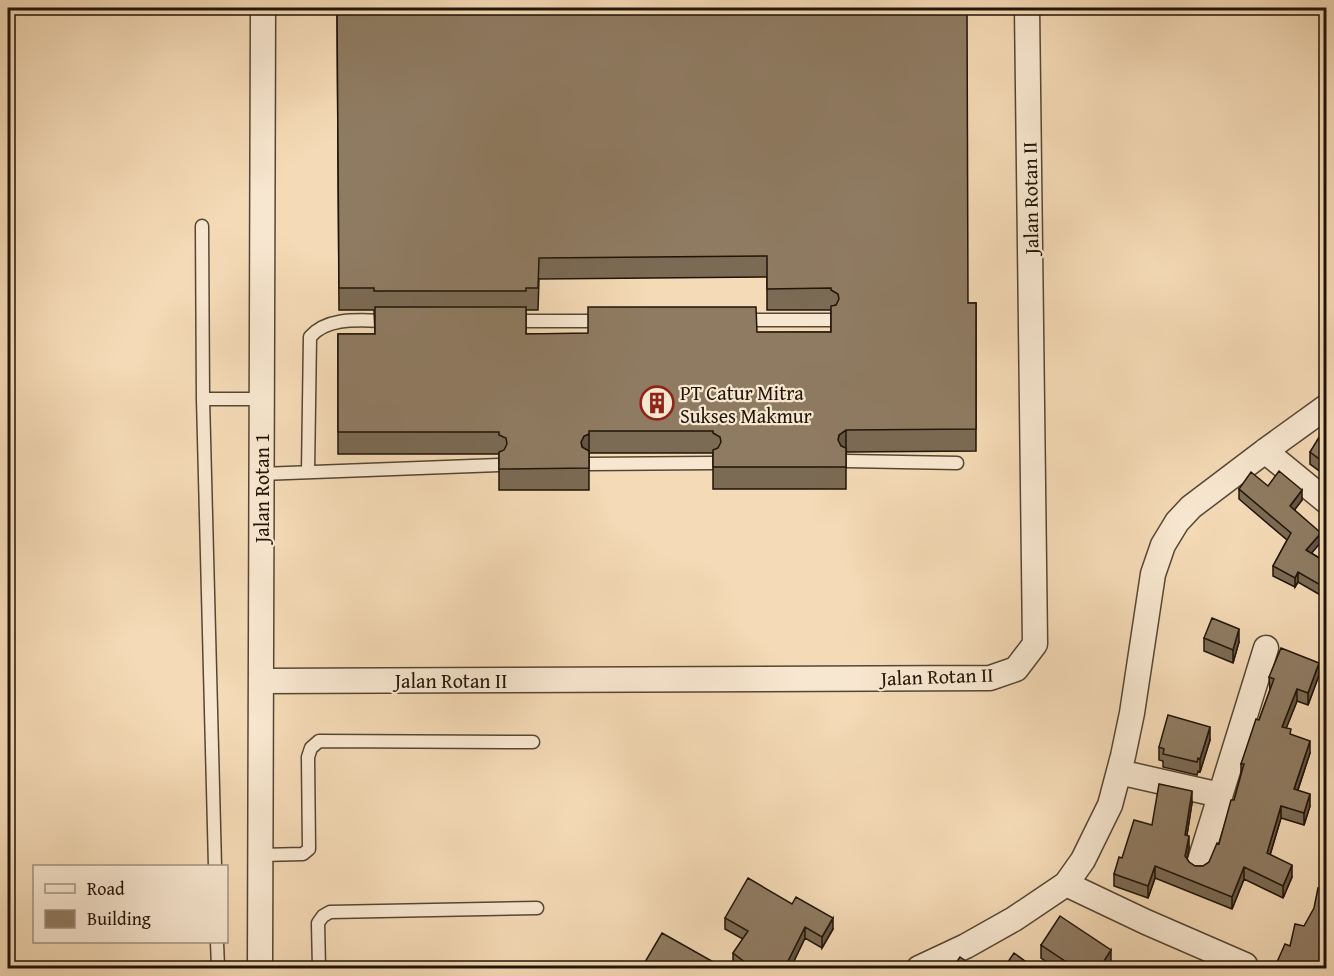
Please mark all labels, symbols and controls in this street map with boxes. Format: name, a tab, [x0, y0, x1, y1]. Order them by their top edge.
street label: Jalan Rotan II	[1015, 141, 1046, 258]
place label: PT Catur Mitra Sukses Makmur	[680, 378, 812, 430]
building icon: PT Catur Mitra Sukses Makmur	[639, 385, 675, 421]
street label: Jalan Rotan 1	[247, 433, 276, 546]
street label: Jalan Rotan II	[877, 660, 994, 693]
street label: Jalan Rotan II	[392, 666, 507, 695]
legend	[33, 865, 228, 943]
text: Road	[87, 875, 125, 902]
text: Building	[87, 905, 151, 932]

